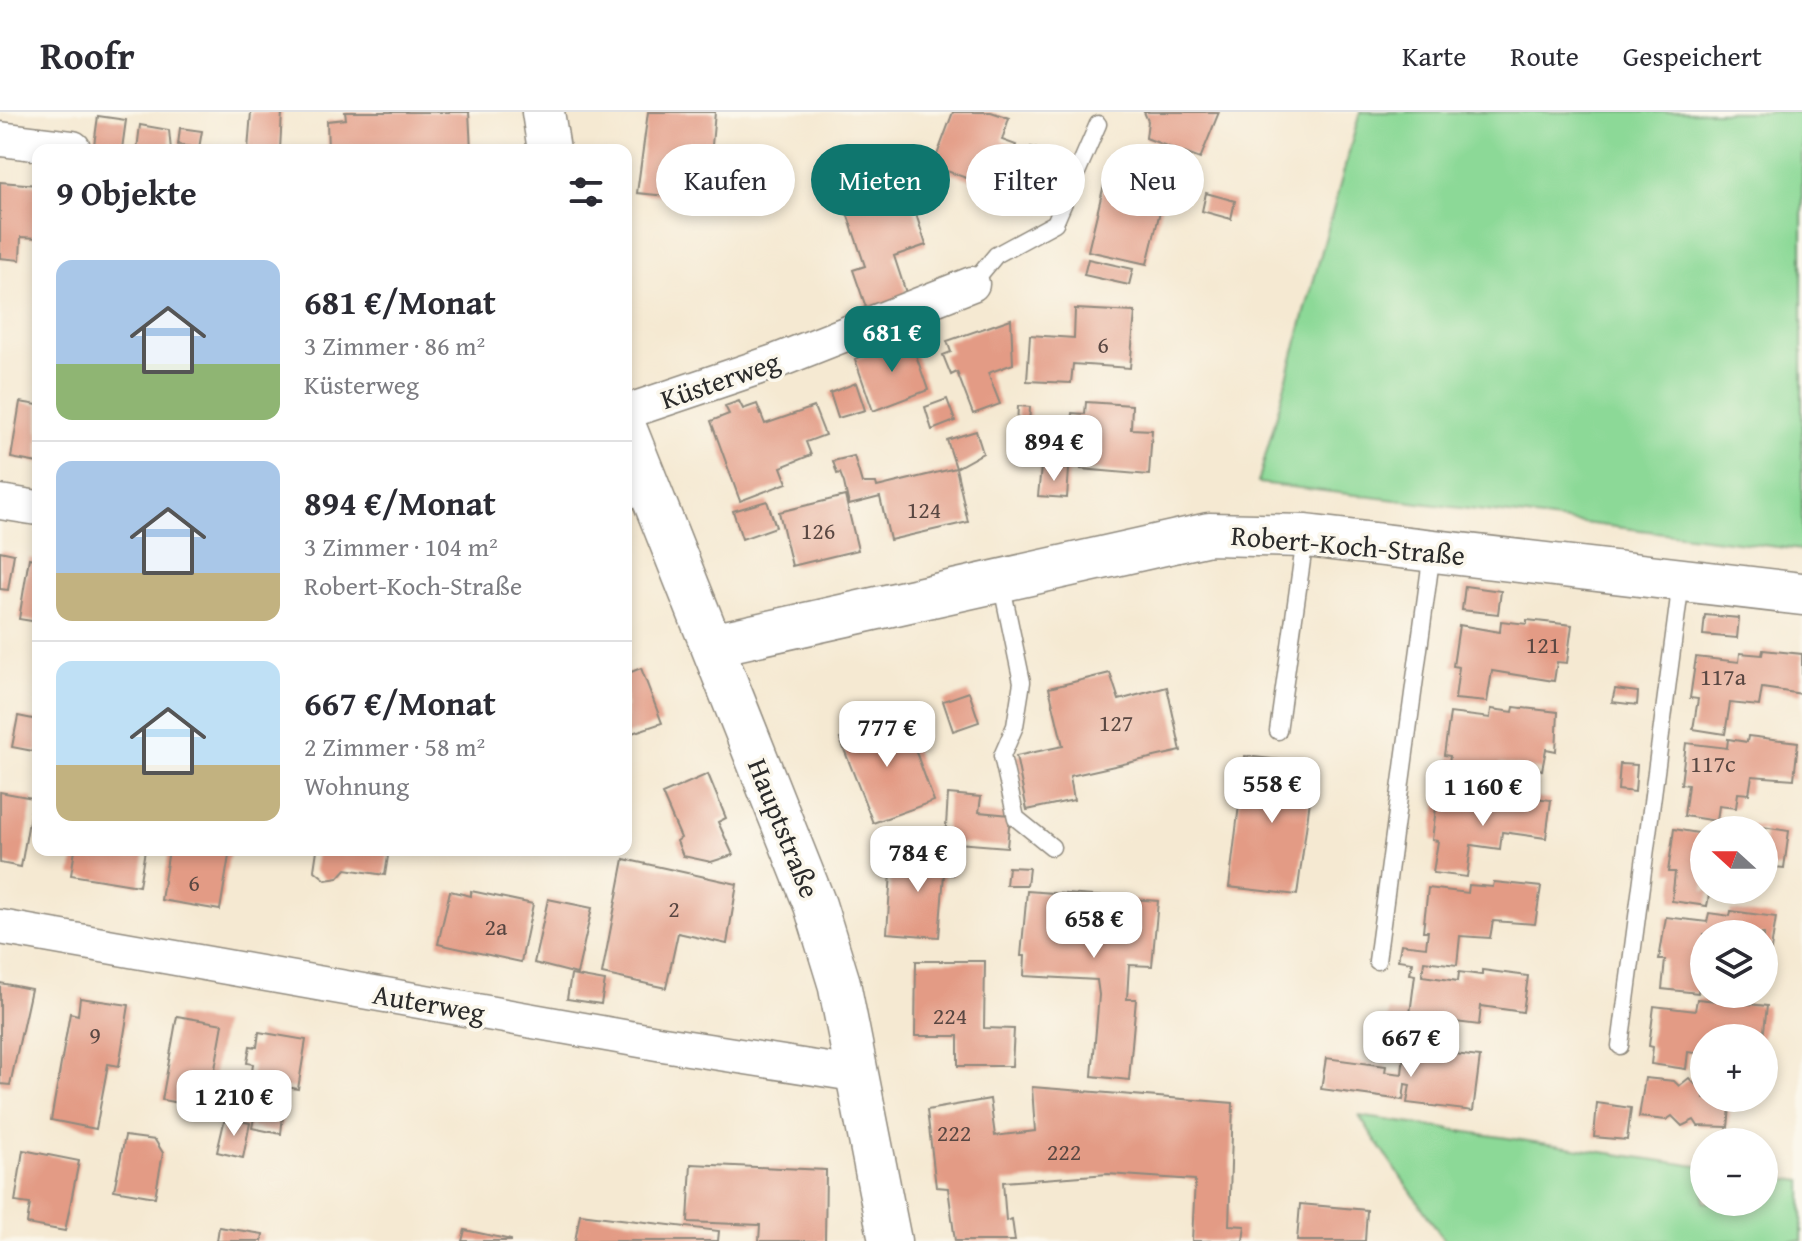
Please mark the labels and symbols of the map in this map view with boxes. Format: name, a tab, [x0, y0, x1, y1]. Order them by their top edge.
pin: 681 €	[836, 306, 948, 374]
house number: 6	[1097, 327, 1109, 362]
street label: Küsterweg	[655, 340, 785, 419]
pin: 894 €	[998, 415, 1110, 483]
house number: 124	[907, 492, 941, 527]
house number: 126	[801, 513, 835, 548]
street label: Robert-Koch-Straße	[1229, 514, 1467, 575]
house number: 121	[1526, 627, 1560, 662]
house number: 117a	[1700, 659, 1747, 694]
pin: 777 €	[831, 701, 943, 769]
house number: 127	[1099, 705, 1133, 740]
house number: 117c	[1690, 746, 1736, 781]
street label: Hauptstraße	[738, 752, 831, 904]
pin: 558 €	[1216, 757, 1328, 825]
pin: 1 160 €	[1409, 760, 1557, 828]
north arrow	[1690, 816, 1778, 904]
pin: 784 €	[862, 826, 974, 894]
house number: 6	[188, 865, 200, 900]
house number: 2	[668, 891, 680, 926]
pin: 658 €	[1038, 892, 1150, 960]
house number: 2a	[485, 909, 508, 944]
street label: Auterweg	[370, 972, 488, 1033]
house number: 224	[933, 998, 967, 1033]
pin: 667 €	[1355, 1011, 1467, 1079]
house number: 9	[89, 1017, 101, 1052]
pin: 1 210 €	[160, 1070, 308, 1138]
house number: 222	[937, 1115, 971, 1150]
house number: 222	[1047, 1134, 1081, 1169]

